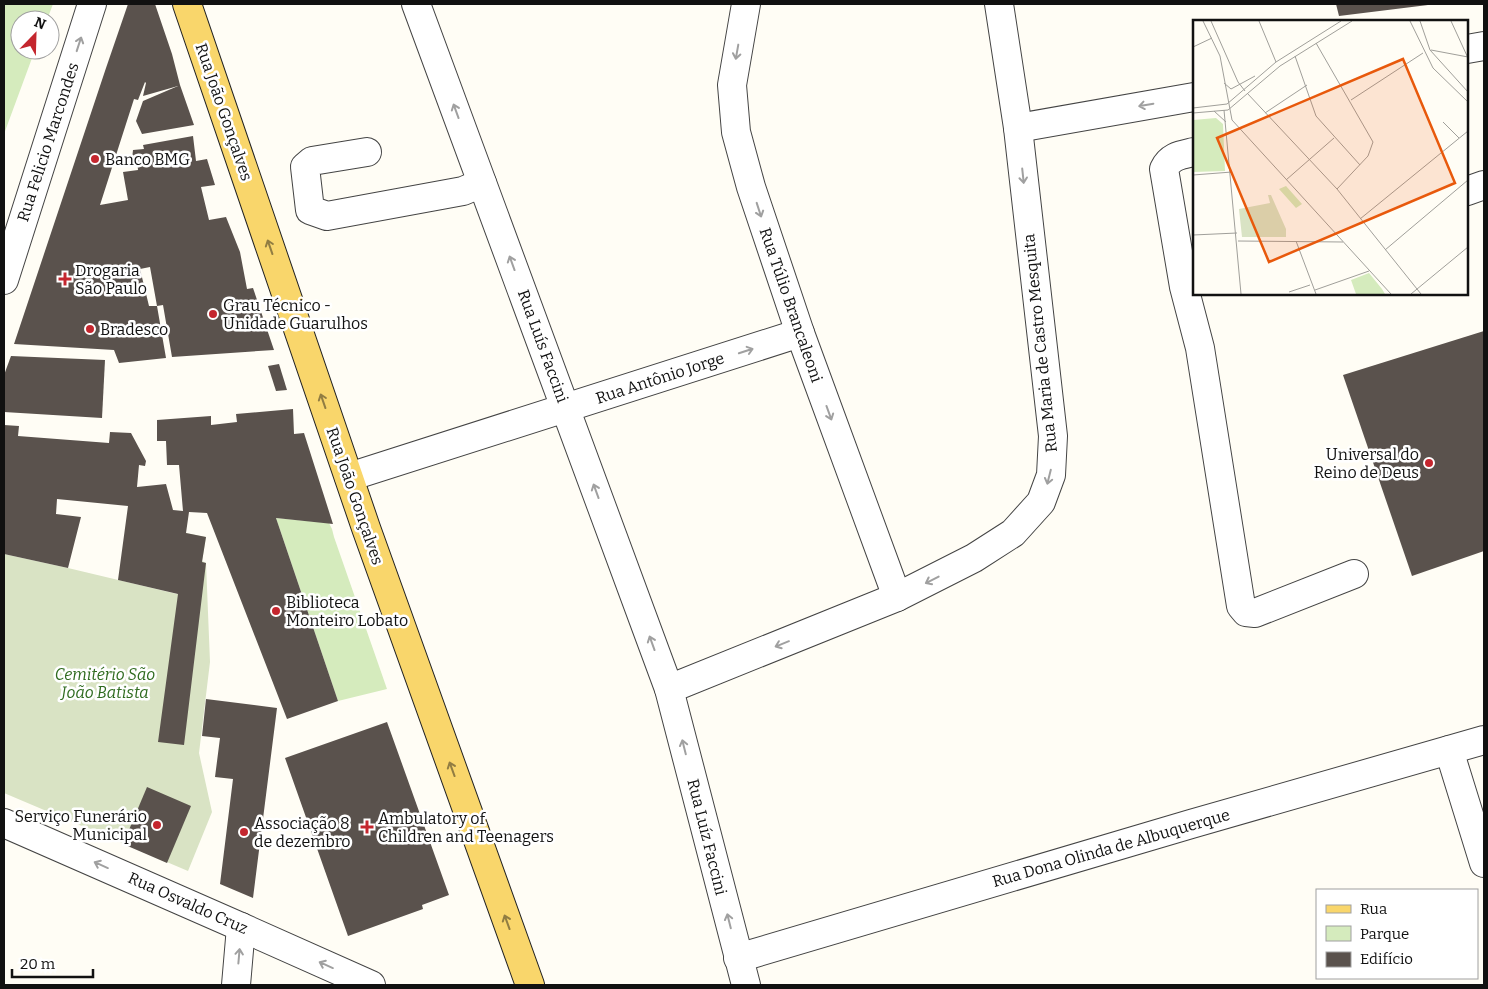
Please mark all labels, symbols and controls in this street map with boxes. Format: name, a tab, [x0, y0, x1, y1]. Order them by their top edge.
north arrow	[10, 10, 60, 60]
text: N	[32, 14, 48, 34]
inset map	[1193, 20, 1468, 295]
one-way arrow	[75, 37, 84, 53]
street label: Rua João Gonçalves	[192, 41, 256, 183]
one-way arrow	[732, 43, 742, 59]
street label: Rua Felicio Marcondes	[13, 60, 83, 224]
one-way arrow	[1139, 101, 1155, 111]
one-way arrow	[451, 104, 460, 119]
place label: Banco BMG	[105, 150, 190, 169]
marker: Banco BMG	[89, 153, 101, 165]
one-way arrow	[1018, 168, 1028, 184]
one-way arrow	[755, 202, 764, 218]
street label: Rua Túlio Brancaleoni	[756, 225, 826, 385]
street label: Rua Maria de Castro Mesquita	[1019, 233, 1061, 453]
one-way arrow	[265, 240, 274, 256]
one-way arrow	[507, 256, 516, 272]
place label: Drogaria São Paulo	[75, 261, 147, 298]
marker: Drogaria São Paulo	[59, 273, 71, 285]
street label: Rua Luís Faccini	[514, 287, 572, 405]
place label: Grau Técnico - Unidade Guarulhos	[223, 296, 368, 333]
marker: Grau Técnico - Unidade Guarulhos	[207, 308, 219, 320]
place label: Bradesco	[100, 320, 168, 339]
marker: Bradesco	[84, 323, 96, 335]
one-way arrow	[737, 345, 753, 355]
street label: Rua Antônio Jorge	[593, 348, 727, 408]
one-way arrow	[317, 393, 327, 409]
one-way arrow	[825, 405, 834, 421]
street label: Rua João Gonçalves	[323, 425, 387, 567]
place label: Universal do Reino de Deus	[1314, 445, 1419, 482]
marker: Universal do Reino de Deus	[1423, 457, 1435, 469]
one-way arrow	[1044, 468, 1053, 484]
one-way arrow	[591, 484, 600, 499]
one-way arrow	[924, 575, 939, 585]
place label: Biblioteca Monteiro Lobato	[286, 593, 408, 630]
marker: Biblioteca Monteiro Lobato	[270, 605, 282, 617]
one-way arrow	[647, 636, 656, 652]
one-way arrow	[775, 639, 790, 649]
park label: Cemitério São João Batista	[55, 665, 155, 702]
one-way arrow	[679, 740, 688, 756]
one-way arrow	[447, 762, 456, 777]
street label: Rua Luíz Faccini	[683, 777, 731, 897]
street label: Rua Dona Olinda de Albuquerque	[990, 805, 1232, 891]
place label: Serviço Funerário Municipal	[15, 807, 147, 844]
place label: Ambulatory of Children and Teenagers	[378, 809, 554, 846]
place label: Associação 8 de dezembro	[254, 814, 351, 851]
marker: Serviço Funerário Municipal	[151, 819, 163, 831]
marker: Ambulatory of Children and Teenagers	[360, 820, 374, 834]
marker: Associação 8 de dezembro	[238, 826, 250, 838]
one-way arrow	[93, 860, 108, 869]
street label: Rua Osvaldo Cruz	[125, 868, 251, 938]
legend	[1316, 889, 1478, 979]
text: Rua	[1360, 900, 1387, 918]
one-way arrow	[724, 914, 733, 930]
one-way arrow	[502, 915, 511, 930]
text: Parque	[1360, 925, 1409, 943]
scale bar	[12, 946, 94, 978]
one-way arrow	[234, 948, 244, 964]
text: Edifício	[1360, 950, 1413, 968]
text: 20 m	[20, 955, 56, 973]
one-way arrow	[319, 960, 334, 970]

